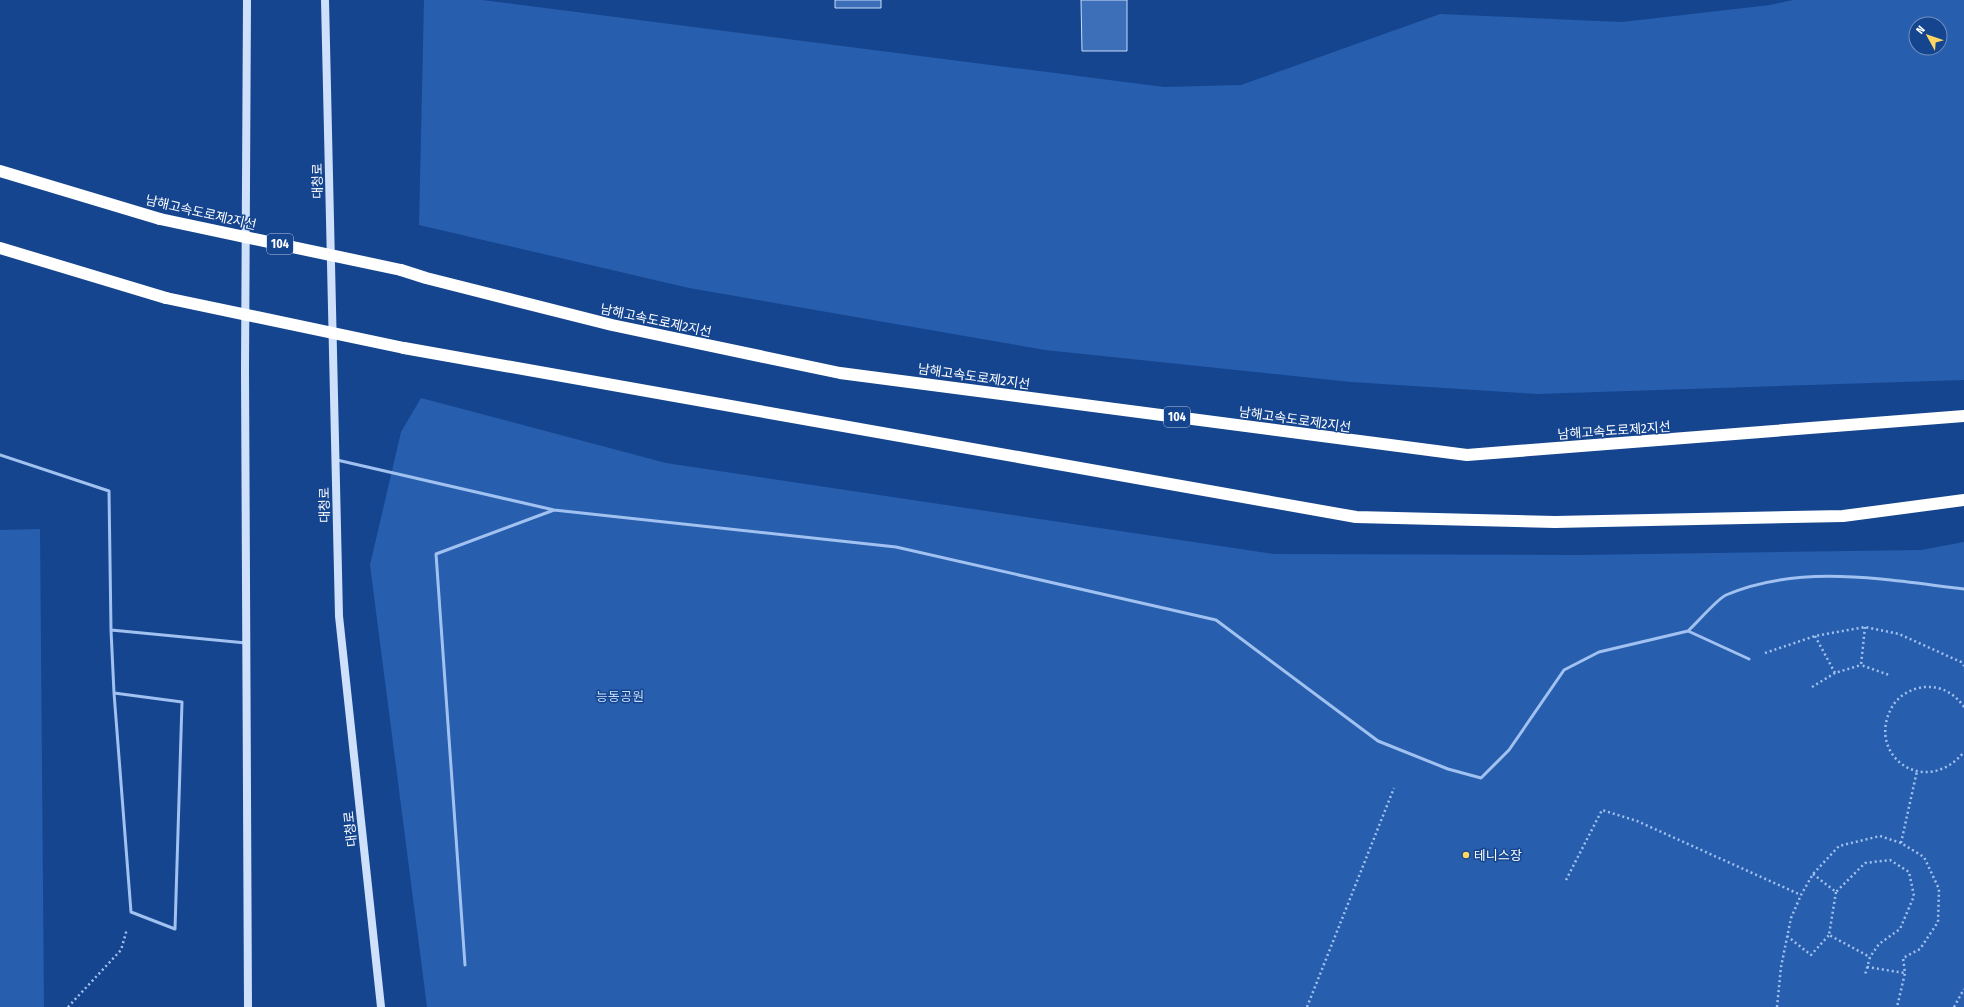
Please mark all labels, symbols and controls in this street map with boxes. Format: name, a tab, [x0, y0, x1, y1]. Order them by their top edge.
north arrow	[1908, 16, 1948, 56]
text: N	[1914, 23, 1928, 37]
street label: 대청로	[310, 163, 325, 199]
street label: 남해고속도로제2지선	[144, 192, 258, 233]
road number: 104	[267, 234, 293, 254]
street label: 남해고속도로제2지선	[599, 301, 713, 340]
street label: 남해고속도로제2지선	[917, 361, 1031, 392]
street label: 남해고속도로제2지선	[1238, 404, 1352, 435]
road number: 104	[1164, 407, 1190, 427]
street label: 남해고속도로제2지선	[1557, 419, 1671, 442]
street label: 대청로	[317, 487, 332, 523]
park label: 능동공원	[596, 689, 644, 704]
street label: 대청로	[341, 810, 360, 848]
place label: 테니스장	[1474, 848, 1522, 863]
marker: 테니스장	[1461, 850, 1471, 860]

